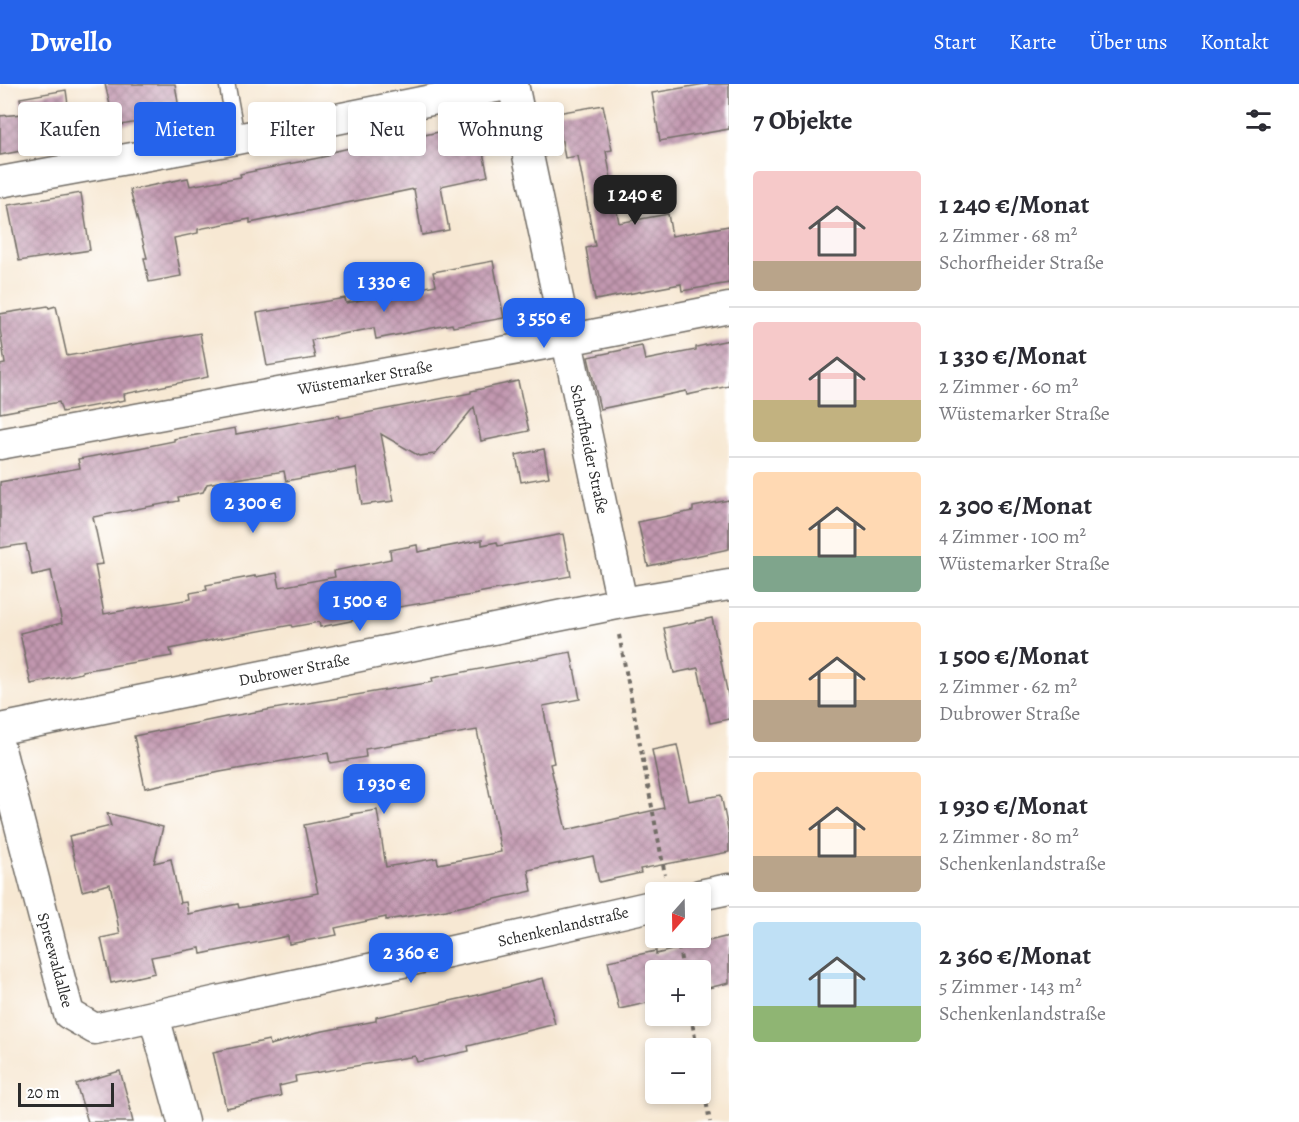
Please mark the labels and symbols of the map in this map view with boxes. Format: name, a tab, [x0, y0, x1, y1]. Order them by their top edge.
pin: 1 240 €	[580, 175, 690, 226]
pin: 1 330 €	[329, 262, 439, 313]
pin: 3 550 €	[489, 298, 599, 349]
street label: Wüstemarker Straße	[295, 355, 434, 401]
street label: Schorfheider Straße	[565, 382, 613, 516]
pin: 2 300 €	[198, 483, 308, 534]
pin: 1 500 €	[305, 581, 415, 632]
street label: Dubrower Straße	[237, 648, 352, 692]
pin: 1 930 €	[329, 764, 439, 815]
north arrow	[645, 882, 711, 948]
street label: Schenkenlandstraße	[496, 901, 631, 953]
street label: Spreewaldallee	[32, 910, 78, 1010]
pin: 2 360 €	[356, 933, 466, 984]
scale bar	[18, 1080, 114, 1108]

